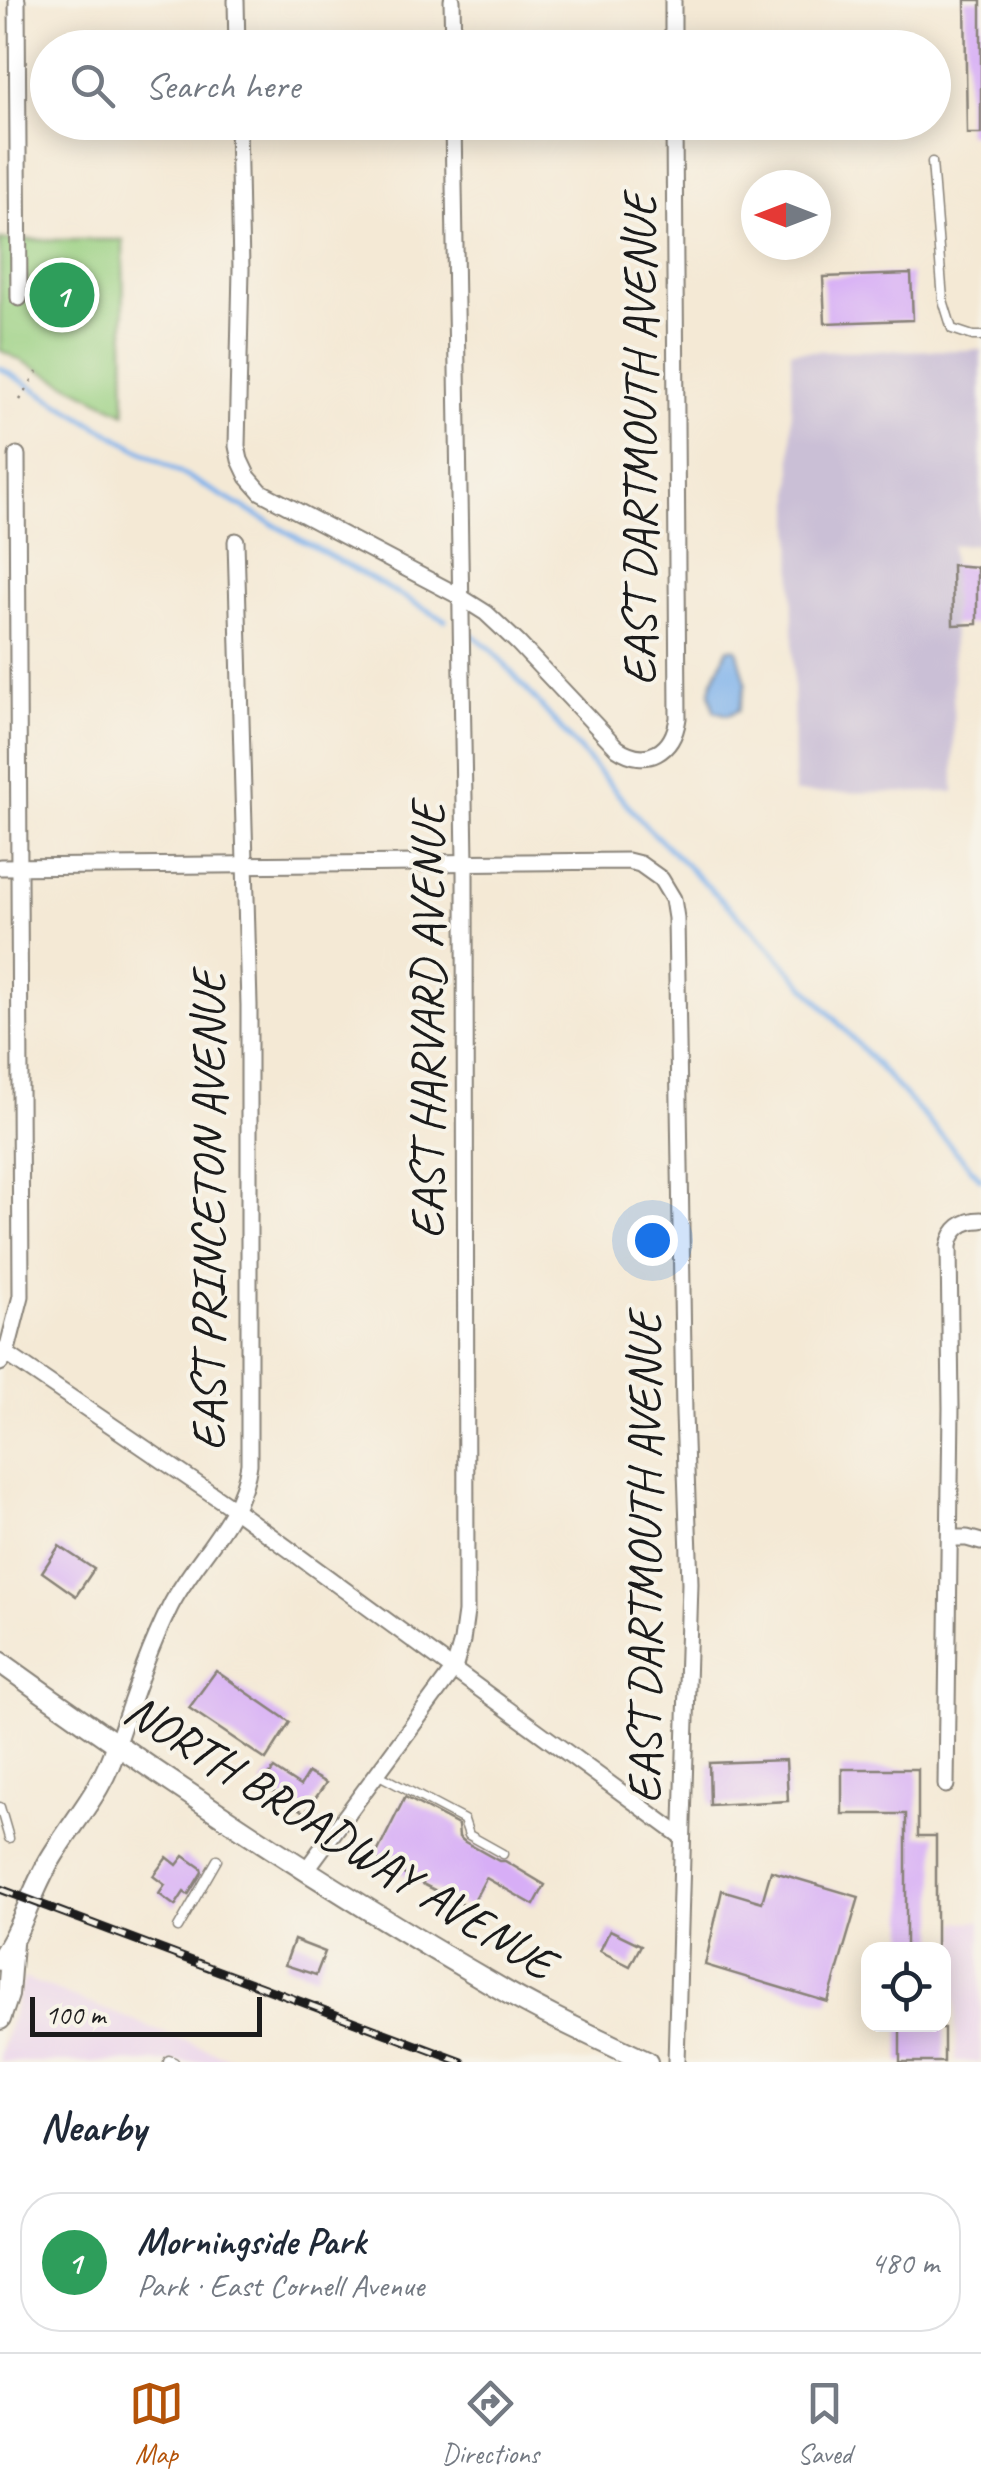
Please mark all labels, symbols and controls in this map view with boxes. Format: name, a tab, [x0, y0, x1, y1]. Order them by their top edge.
search box	[30, 30, 951, 140]
icon: search	[65, 58, 120, 113]
text: Search here	[145, 62, 300, 109]
north arrow	[741, 170, 831, 260]
street label: EAST DARTMOUTH AVENUE	[609, 188, 669, 686]
pin: 1	[30, 258, 94, 332]
street label: EAST HARVARD AVENUE	[397, 797, 457, 1239]
street label: EAST PRINCETON AVENUE	[178, 965, 238, 1451]
your location	[627, 1215, 678, 1266]
street label: EAST DARTMOUTH AVENUE	[614, 1306, 674, 1804]
street label: NORTH BROADWAY AVENUE	[114, 1679, 571, 1996]
map controls	[861, 1942, 951, 2032]
button: locate	[861, 1942, 951, 2032]
scale bar	[30, 1992, 262, 2036]
text: 100 m	[45, 1997, 105, 2032]
text: Nearby	[40, 2101, 146, 2154]
text: Morningside Park	[137, 2218, 366, 2265]
text: 1	[67, 2242, 82, 2283]
text: 480 m	[870, 2242, 939, 2283]
text: Park · East Cornell Avenue	[137, 2265, 424, 2306]
tab: Map	[129, 2376, 184, 2471]
tab: Directions	[442, 2376, 539, 2471]
tab: Saved	[797, 2376, 852, 2471]

